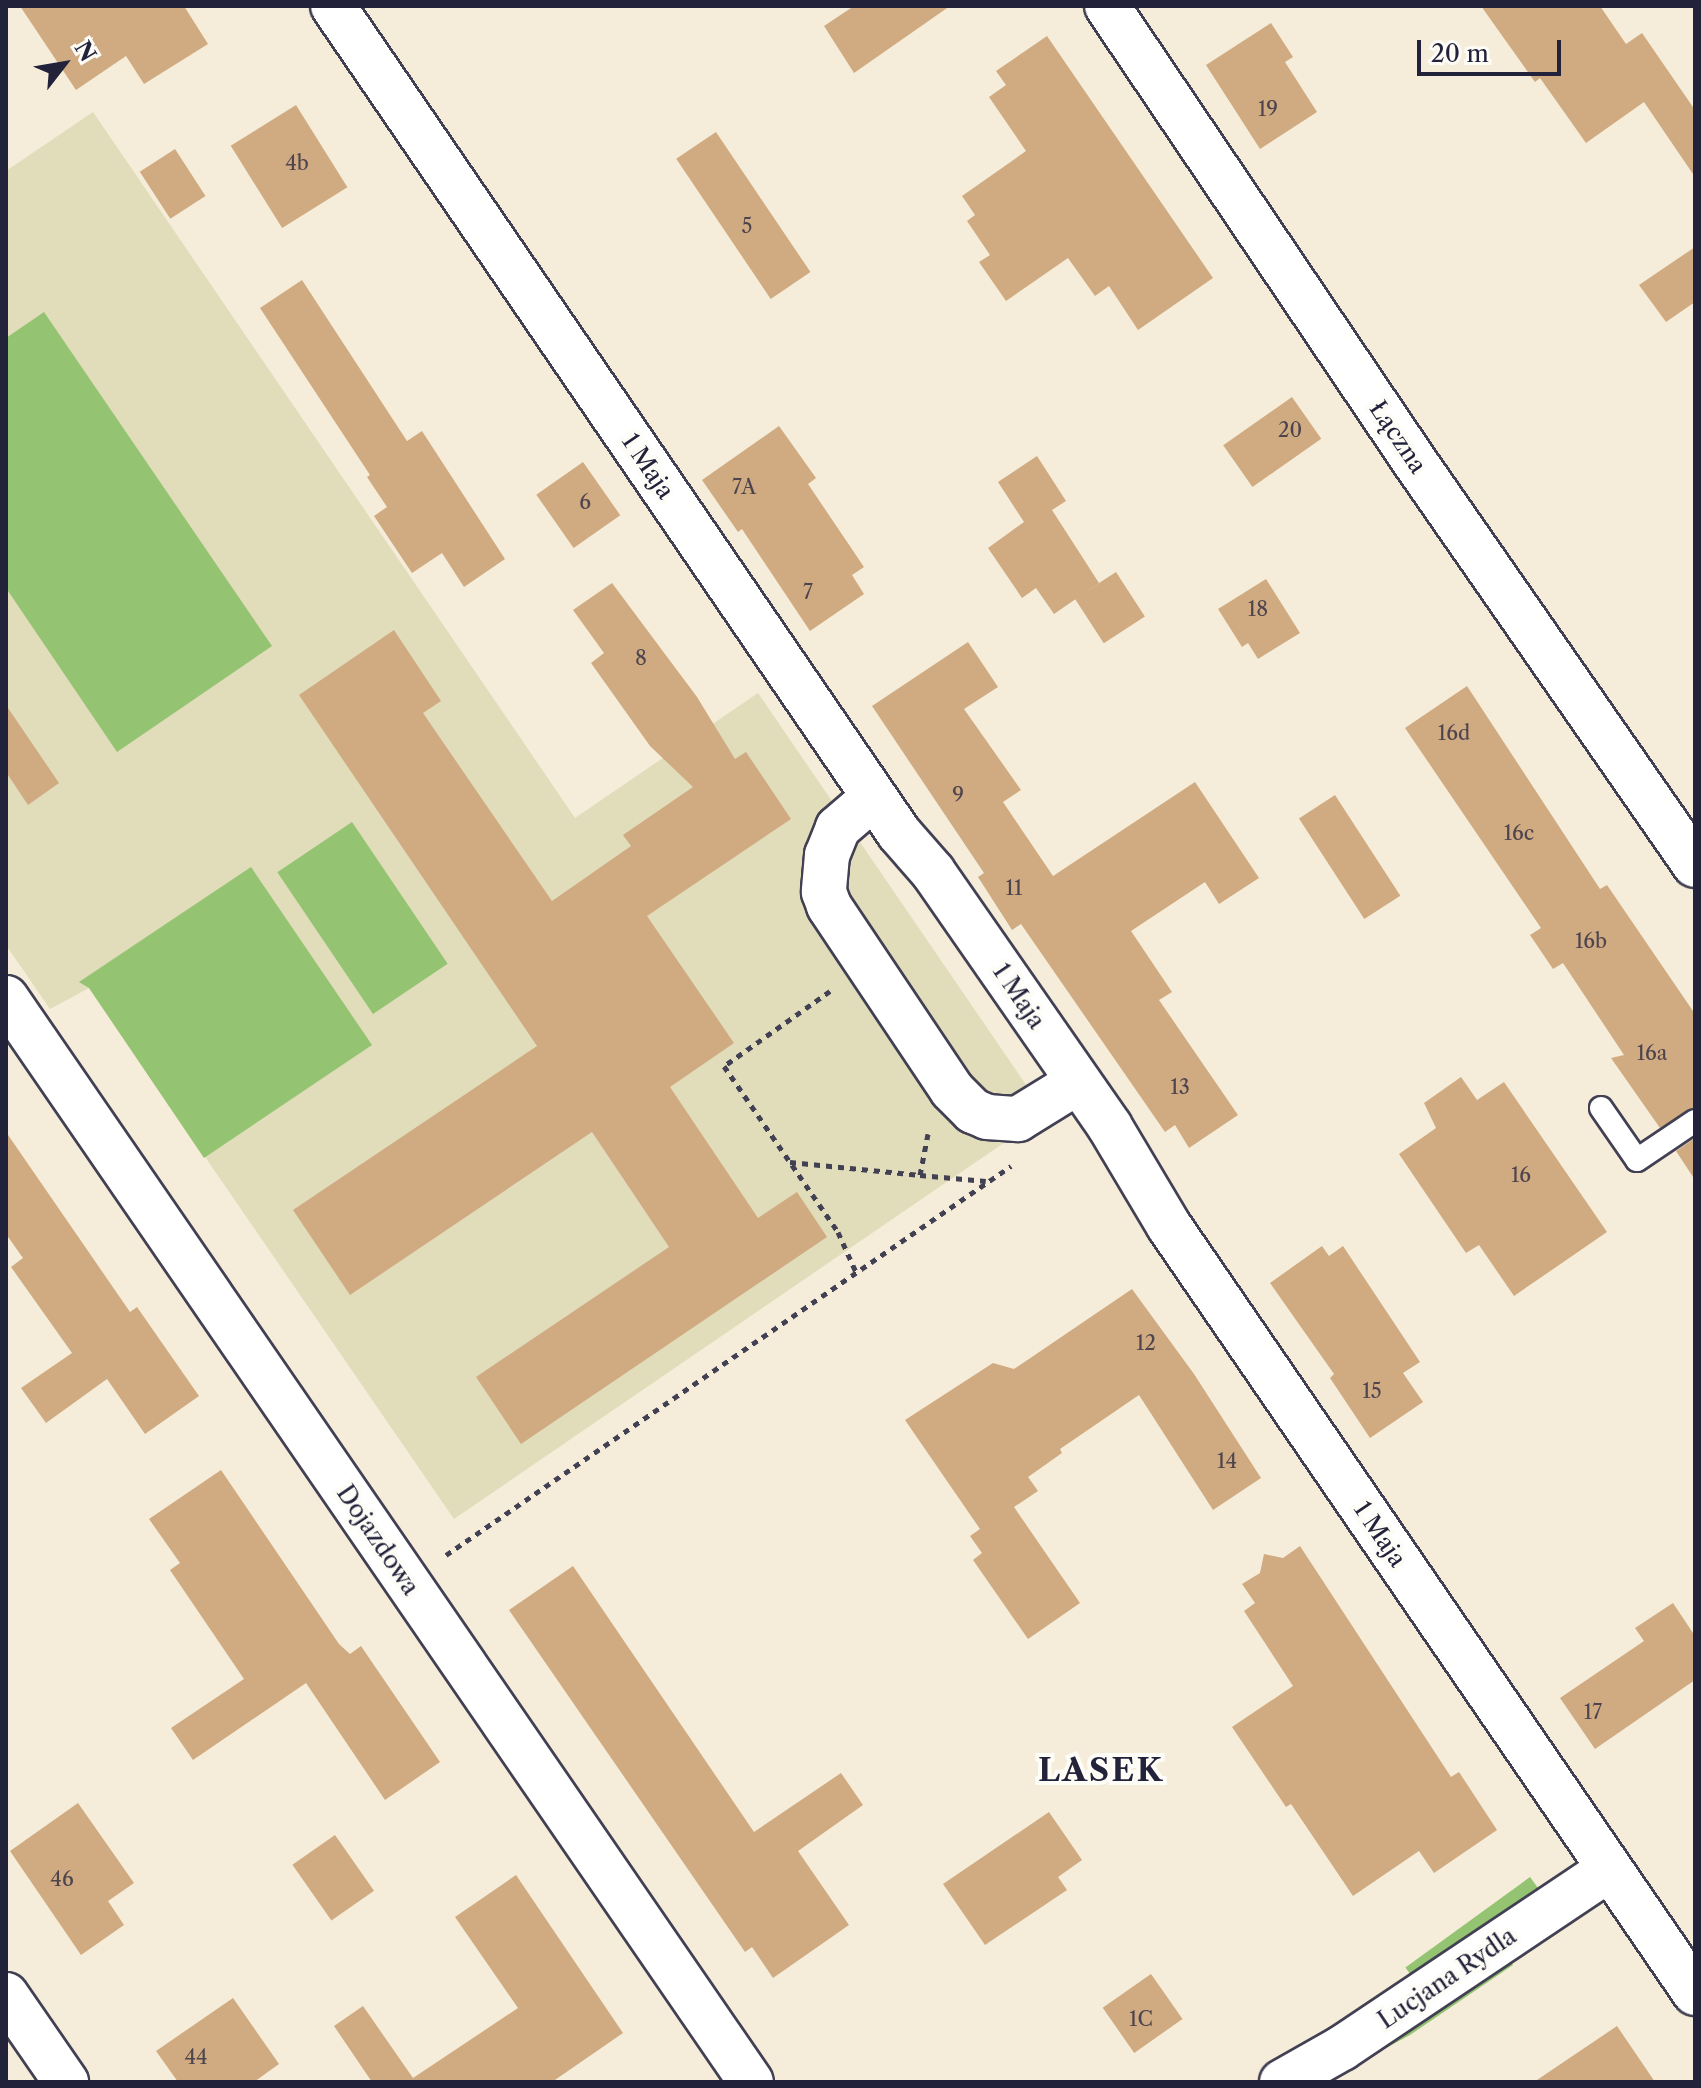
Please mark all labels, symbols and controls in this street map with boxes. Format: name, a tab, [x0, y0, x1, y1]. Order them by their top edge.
north arrow	[24, 24, 104, 104]
scale bar	[1421, 24, 1565, 74]
text: N	[69, 36, 101, 67]
text: 20 m	[1431, 39, 1489, 68]
house number: 19	[1258, 97, 1278, 121]
house number: 4b	[285, 151, 309, 175]
house number: 5	[742, 214, 752, 238]
street label: Łączna	[1363, 395, 1433, 479]
house number: 20	[1278, 418, 1302, 442]
street label: 1 Maja	[616, 428, 680, 504]
house number: 7A	[732, 475, 756, 499]
house number: 6	[579, 490, 591, 514]
house number: 7	[803, 580, 813, 604]
house number: 18	[1248, 597, 1268, 621]
house number: 8	[635, 646, 647, 670]
house number: 16d	[1438, 721, 1470, 745]
house number: 9	[952, 783, 964, 807]
house number: 16c	[1504, 821, 1534, 845]
house number: 11	[1006, 876, 1022, 900]
house number: 16b	[1575, 929, 1607, 953]
street label: 1 Maja	[987, 958, 1051, 1034]
house number: 16a	[1637, 1041, 1667, 1065]
house number: 13	[1170, 1075, 1190, 1099]
house number: 16	[1511, 1163, 1531, 1187]
house number: 12	[1136, 1331, 1156, 1355]
house number: 15	[1362, 1379, 1382, 1403]
house number: 14	[1217, 1449, 1237, 1473]
street label: Dojazdowa	[331, 1480, 425, 1600]
street label: 1 Maja	[1348, 1496, 1412, 1572]
house number: 17	[1584, 1700, 1602, 1724]
district label: LASEK	[1038, 1751, 1164, 1789]
house number: 46	[50, 1867, 74, 1891]
street label: Lucjana Rydla	[1372, 1921, 1522, 2035]
house number: 1C	[1129, 2007, 1153, 2031]
house number: 44	[184, 2045, 208, 2069]

